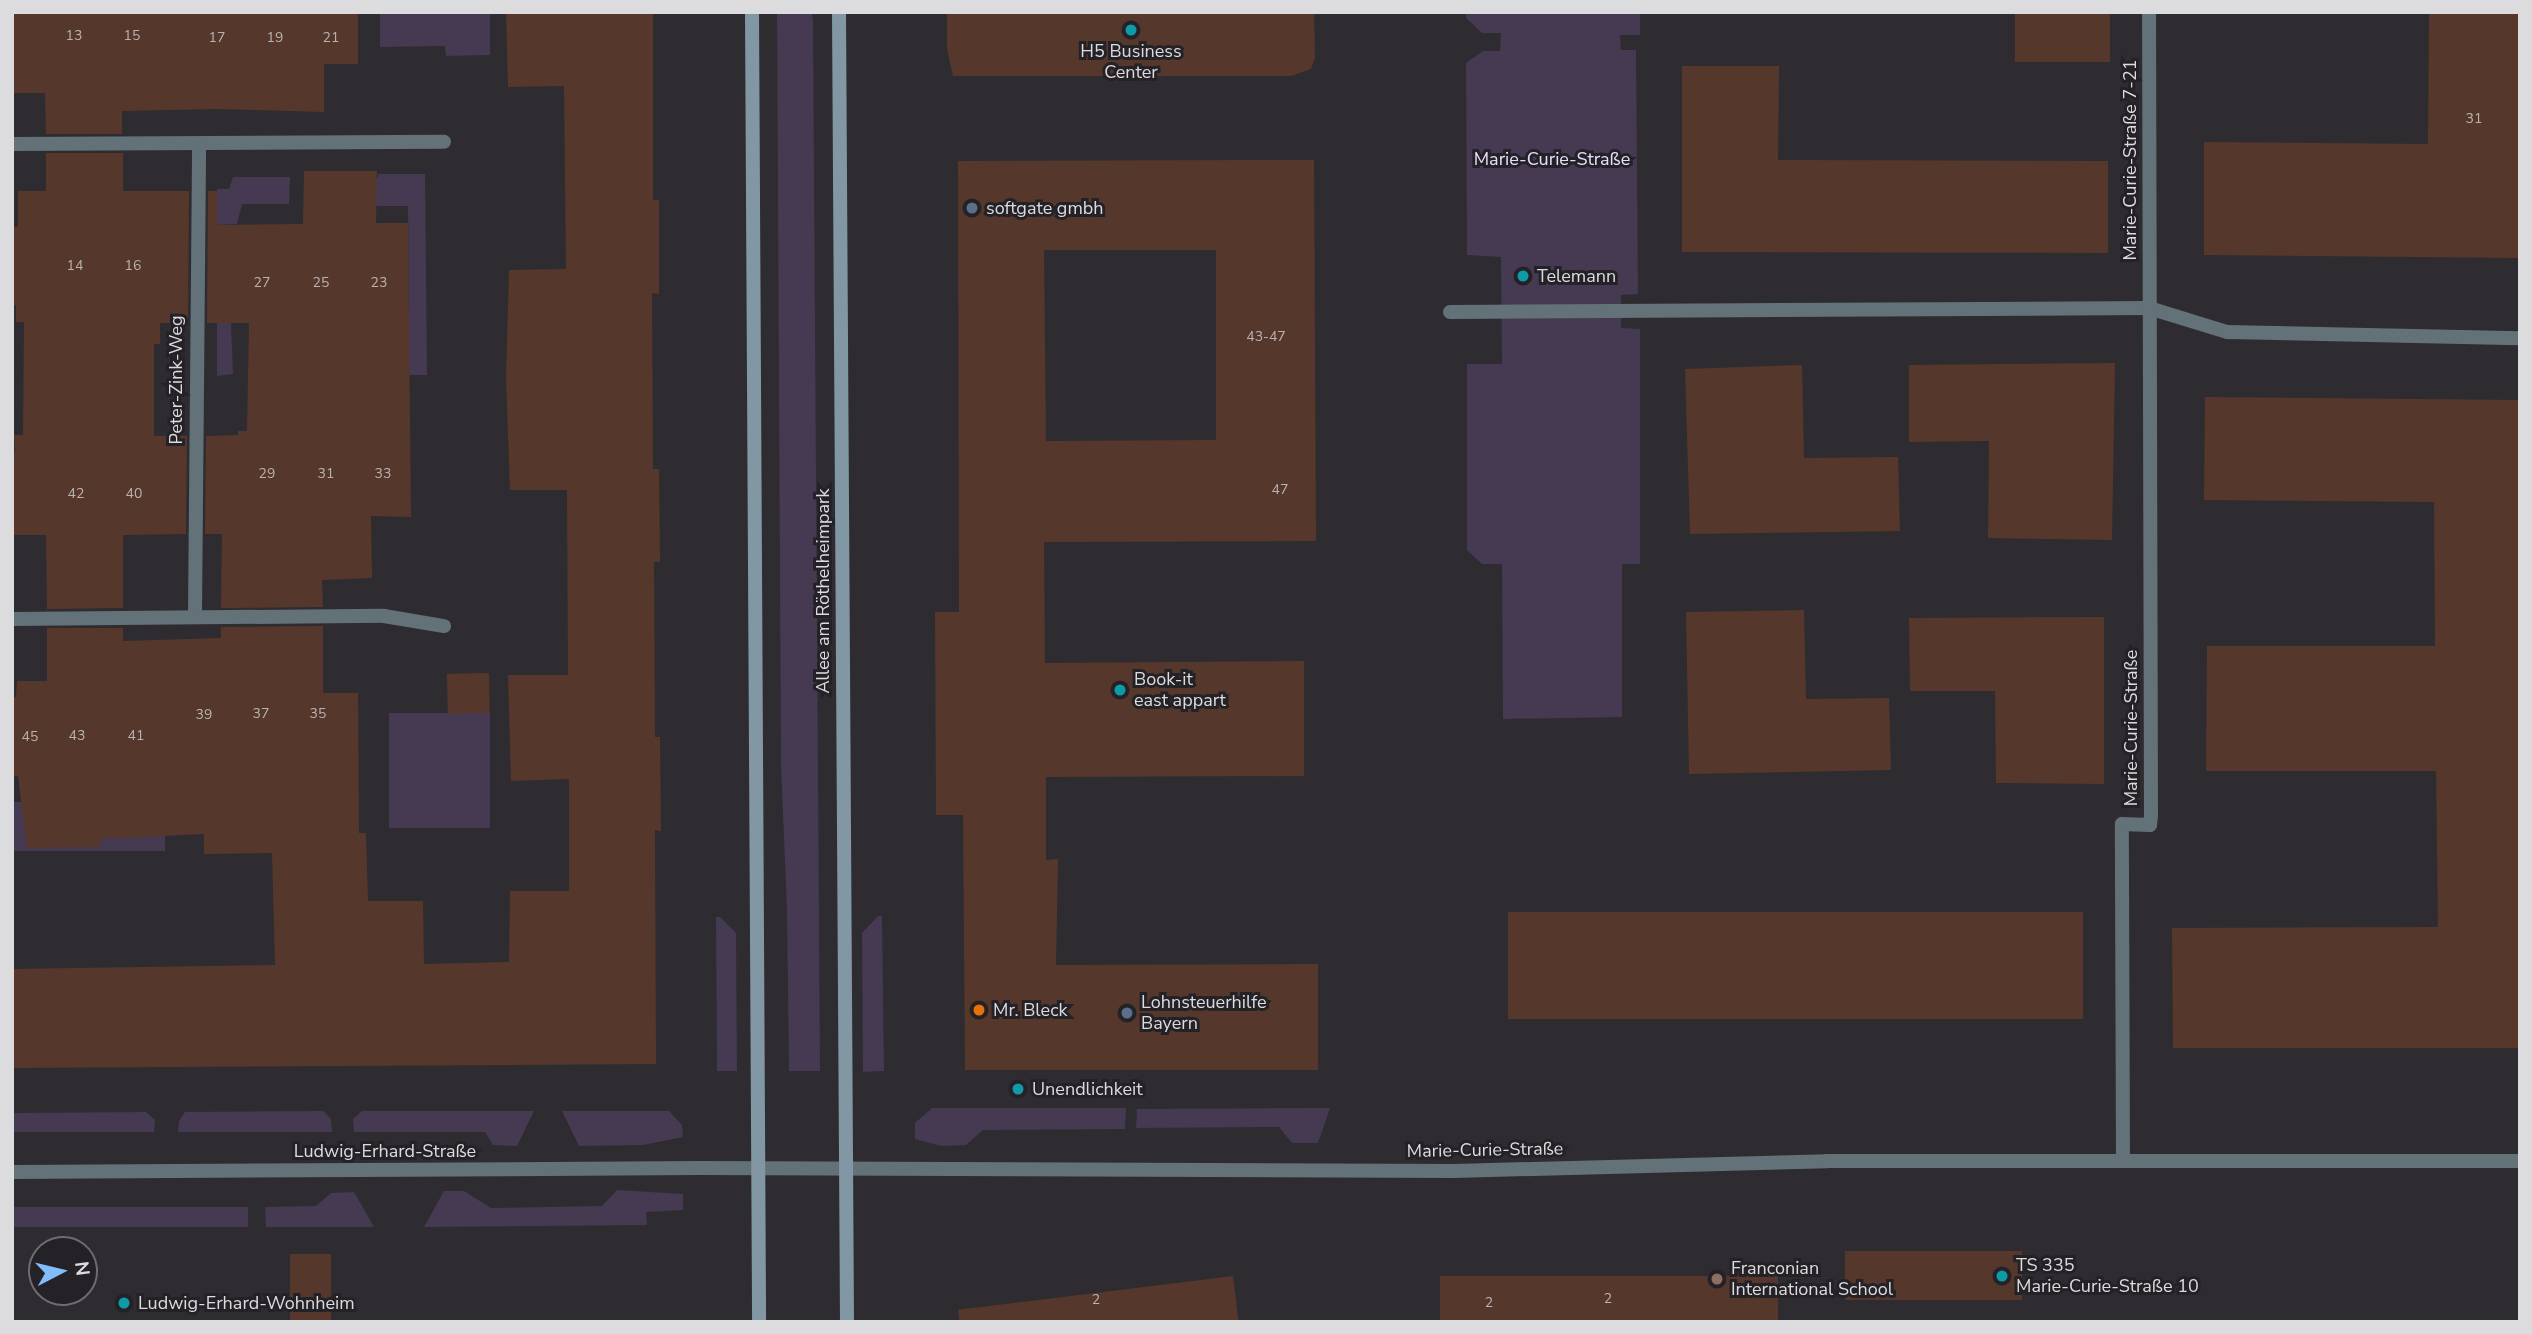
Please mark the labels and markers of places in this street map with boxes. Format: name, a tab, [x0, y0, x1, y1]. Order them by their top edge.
marker: H5 Business Center	[1123, 22, 1139, 38]
place label: H5 Business Center	[1080, 41, 1182, 84]
place label: softgate gmbh	[986, 197, 1104, 219]
marker: softgate gmbh	[964, 200, 980, 216]
place label: Telemann	[1537, 265, 1616, 287]
marker: Telemann	[1515, 268, 1531, 284]
place label: Book-it east appart	[1134, 669, 1226, 712]
marker: Book-it east appart	[1112, 682, 1128, 698]
place label: Lohnsteuerhilfe Bayern	[1141, 992, 1267, 1034]
place label: Mr. Bleck	[993, 999, 1067, 1021]
marker: Mr. Bleck	[971, 1002, 987, 1018]
marker: Lohnsteuerhilfe Bayern	[1119, 1005, 1135, 1021]
place label: Unendlichkeit	[1032, 1078, 1143, 1100]
marker: Unendlichkeit	[1010, 1081, 1026, 1097]
place label: TS 335 Marie-Curie-Straße 10	[2016, 1255, 2199, 1298]
place label: Franconian International School	[1731, 1258, 1893, 1300]
marker: TS 335 Marie-Curie-Straße 10	[1994, 1268, 2010, 1284]
marker: Franconian International School	[1709, 1271, 1725, 1287]
place label: Ludwig-Erhard-Wohnheim	[138, 1292, 355, 1314]
marker: Ludwig-Erhard-Wohnheim	[116, 1295, 132, 1311]

